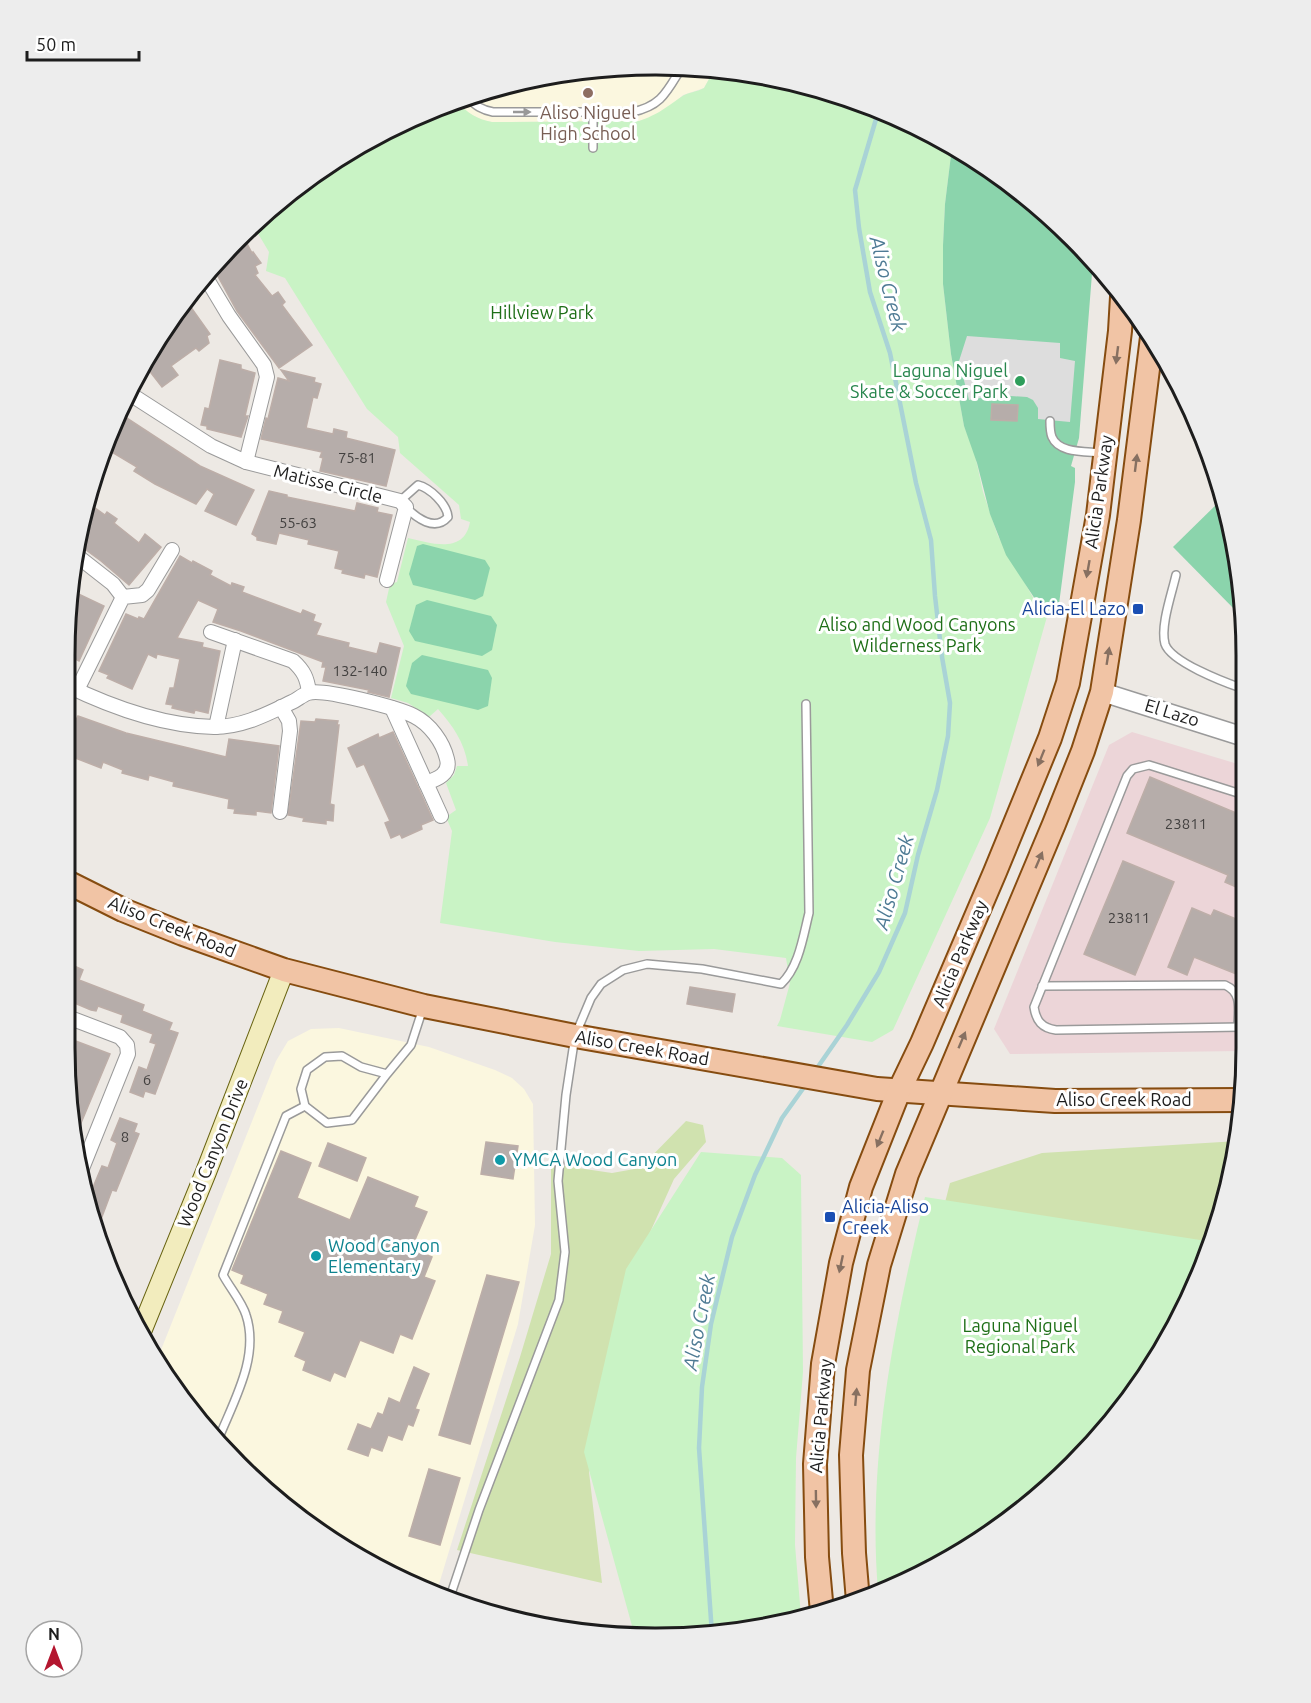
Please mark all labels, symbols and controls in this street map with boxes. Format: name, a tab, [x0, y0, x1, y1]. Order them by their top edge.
scale bar	[27, 24, 140, 62]
text: 50 m	[36, 34, 76, 54]
marker: Aliso Niguel High School	[581, 86, 595, 100]
place label: Aliso Niguel High School	[540, 102, 636, 143]
one-way arrow	[512, 107, 531, 117]
water label: Aliso Creek	[865, 233, 912, 335]
park label: Hillview Park	[490, 302, 594, 322]
one-way arrow	[1112, 346, 1122, 365]
place label: Laguna Niguel Skate & Soccer Park	[850, 360, 1008, 401]
marker: Laguna Niguel Skate & Soccer Park	[1013, 374, 1027, 388]
street label: Alicia Parkway	[1080, 433, 1116, 550]
house number: 75-81	[338, 449, 376, 466]
one-way arrow	[1132, 454, 1141, 473]
street label: Matisse Circle	[272, 460, 385, 506]
house number: 55-63	[279, 514, 317, 531]
one-way arrow	[1083, 560, 1092, 579]
place label: Alicia-El Lazo	[1022, 598, 1126, 618]
marker: Alicia-El Lazo	[1131, 602, 1145, 616]
park label: Aliso and Wood Canyons Wilderness Park	[818, 614, 1016, 655]
one-way arrow	[1103, 646, 1112, 665]
house number: 132-140	[332, 662, 388, 679]
street label: El Lazo	[1143, 694, 1202, 730]
one-way arrow	[1036, 749, 1046, 767]
house number: 23811	[1165, 815, 1207, 832]
water label: Aliso Creek	[869, 831, 918, 933]
one-way arrow	[1035, 851, 1044, 869]
street label: Aliso Creek Road	[106, 891, 239, 961]
street label: Alicia Parkway	[927, 897, 991, 1010]
house number: 23811	[1108, 909, 1150, 926]
street label: Aliso Creek Road	[574, 1025, 711, 1069]
one-way arrow	[957, 1030, 967, 1048]
house number: 6	[143, 1071, 151, 1088]
street label: Wood Canyon Drive	[173, 1075, 251, 1230]
street label: Aliso Creek Road	[1056, 1089, 1192, 1109]
house number: 8	[121, 1128, 129, 1145]
one-way arrow	[875, 1130, 884, 1148]
place label: YMCA Wood Canyon	[512, 1149, 677, 1169]
marker: YMCA Wood Canyon	[493, 1153, 507, 1167]
place label: Alicia-Aliso Creek	[842, 1196, 929, 1237]
marker: Alicia-Aliso Creek	[823, 1210, 837, 1224]
place label: Wood Canyon Elementary	[328, 1235, 440, 1276]
marker: Wood Canyon Elementary	[309, 1249, 323, 1263]
one-way arrow	[836, 1255, 846, 1273]
water label: Aliso Creek	[678, 1271, 719, 1373]
park label: Laguna Niguel Regional Park	[962, 1315, 1078, 1356]
street label: Alicia Parkway	[805, 1358, 835, 1474]
one-way arrow	[851, 1387, 861, 1406]
one-way arrow	[811, 1489, 821, 1508]
north arrow	[24, 1619, 84, 1679]
text: N	[48, 1625, 60, 1643]

